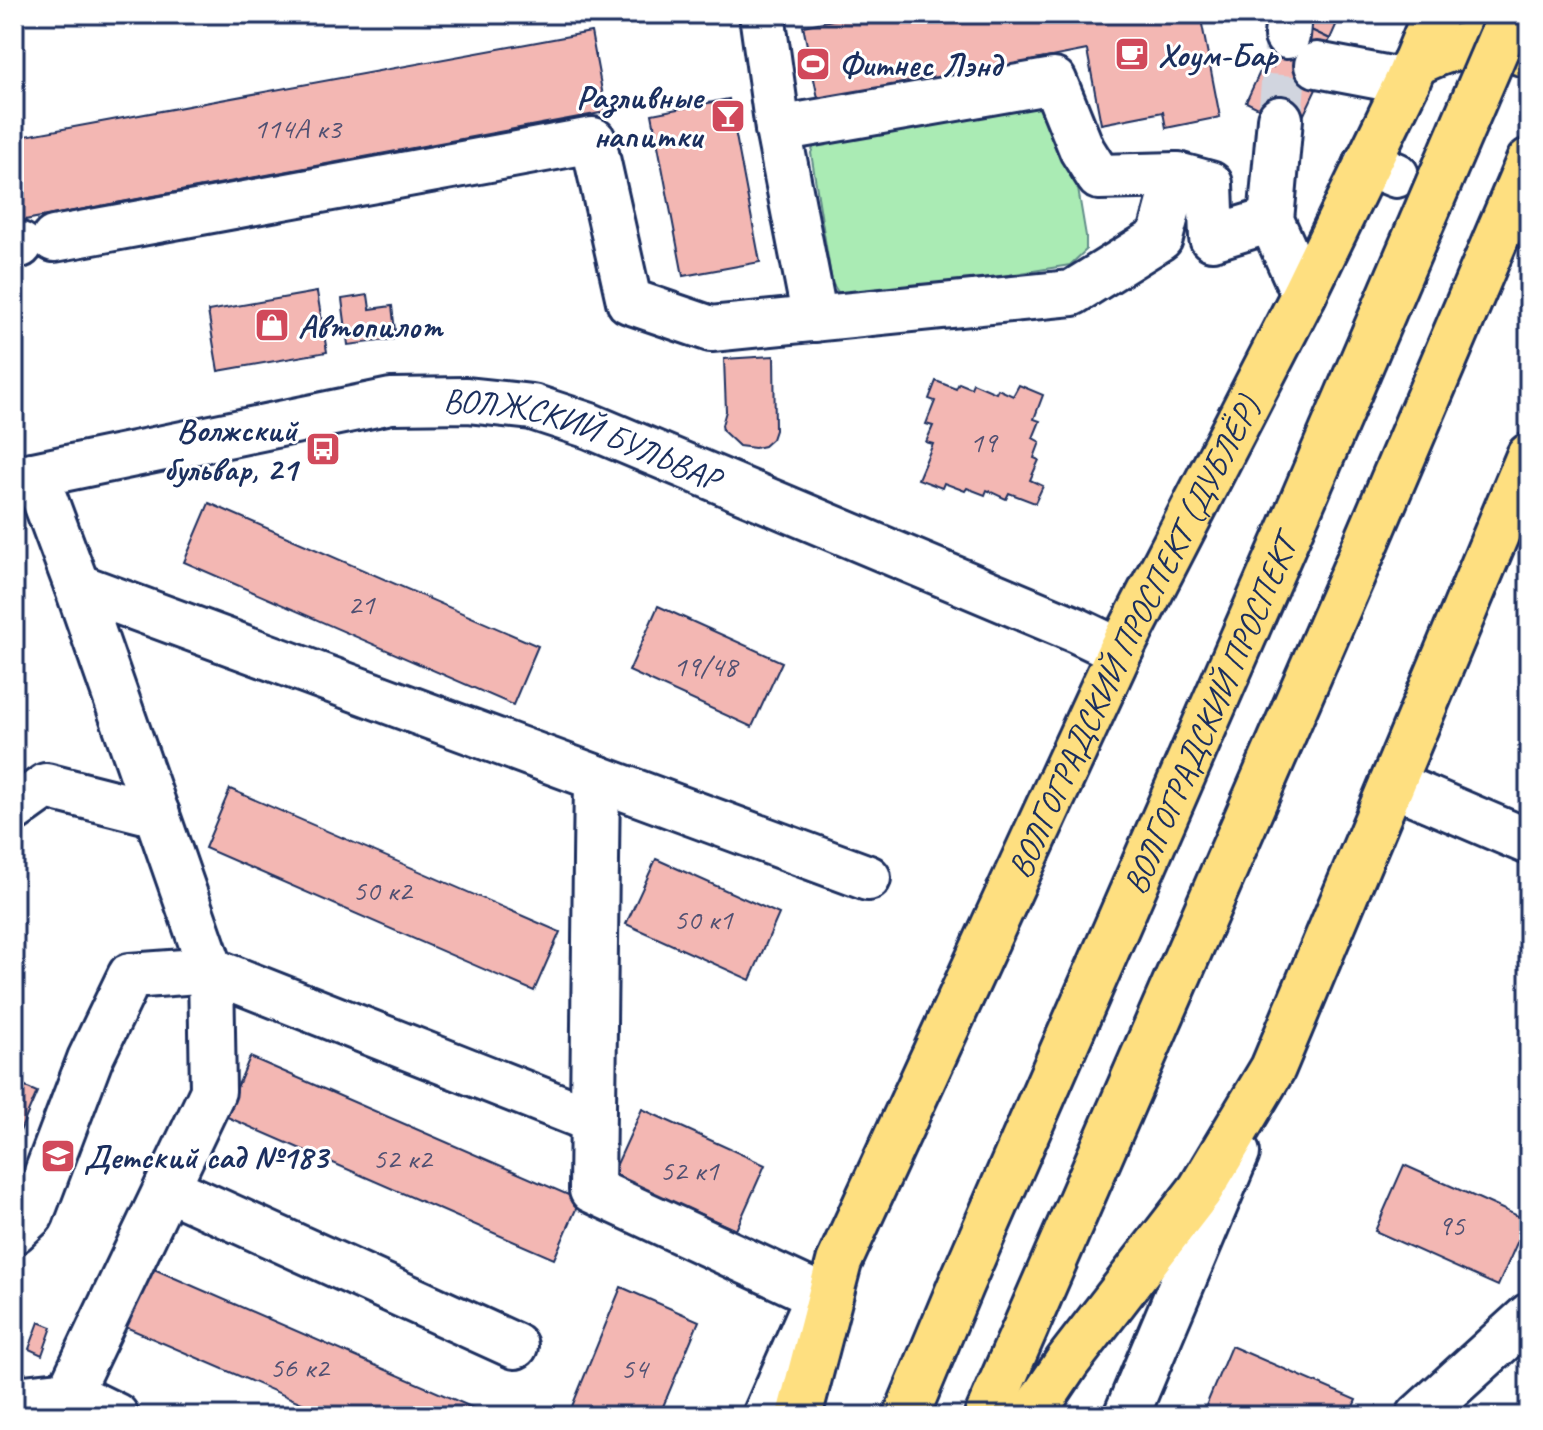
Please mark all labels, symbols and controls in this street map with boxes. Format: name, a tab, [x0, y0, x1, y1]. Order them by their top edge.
place label: Хоум-Бар	[1158, 33, 1279, 76]
cafe icon: Хоум-Бар	[1113, 35, 1151, 73]
place label: Фитнес Лэнд	[839, 43, 1004, 86]
sports icon: Фитнес Лэнд	[794, 45, 832, 83]
place label: Разливные напитки	[576, 75, 706, 157]
bar icon: Разливные напитки	[709, 97, 747, 135]
house number: 114А к3	[253, 109, 343, 147]
place label: Автопилот	[298, 304, 444, 347]
shop icon: Автопилот	[253, 306, 291, 344]
street label: ВОЛЖСКИЙ БУЛЬВАР	[443, 378, 730, 502]
street label: ВОЛГОГРАДСКИЙ ПРОСПЕКТ (ДУБЛЁР)	[999, 390, 1269, 884]
place label: Волжский бульвар, 21	[164, 408, 301, 490]
house number: 19	[970, 423, 999, 461]
bus stop icon: Волжский бульвар, 21	[304, 430, 342, 468]
street label: ВОЛГОГРАДСКИЙ ПРОСПЕКТ	[1112, 531, 1306, 899]
house number: 21	[348, 585, 376, 623]
house number: 19/48	[673, 647, 739, 685]
house number: 50 к2	[353, 871, 414, 909]
house number: 50 к1	[674, 900, 734, 938]
place label: Детский сад №183	[84, 1135, 330, 1178]
school or university icon: Детский сад №183	[39, 1137, 77, 1175]
house number: 52 к2	[373, 1139, 434, 1177]
house number: 52 к1	[660, 1151, 720, 1189]
house number: 95	[1438, 1206, 1466, 1244]
house number: 56 к2	[270, 1348, 331, 1386]
house number: 54	[621, 1349, 650, 1387]

